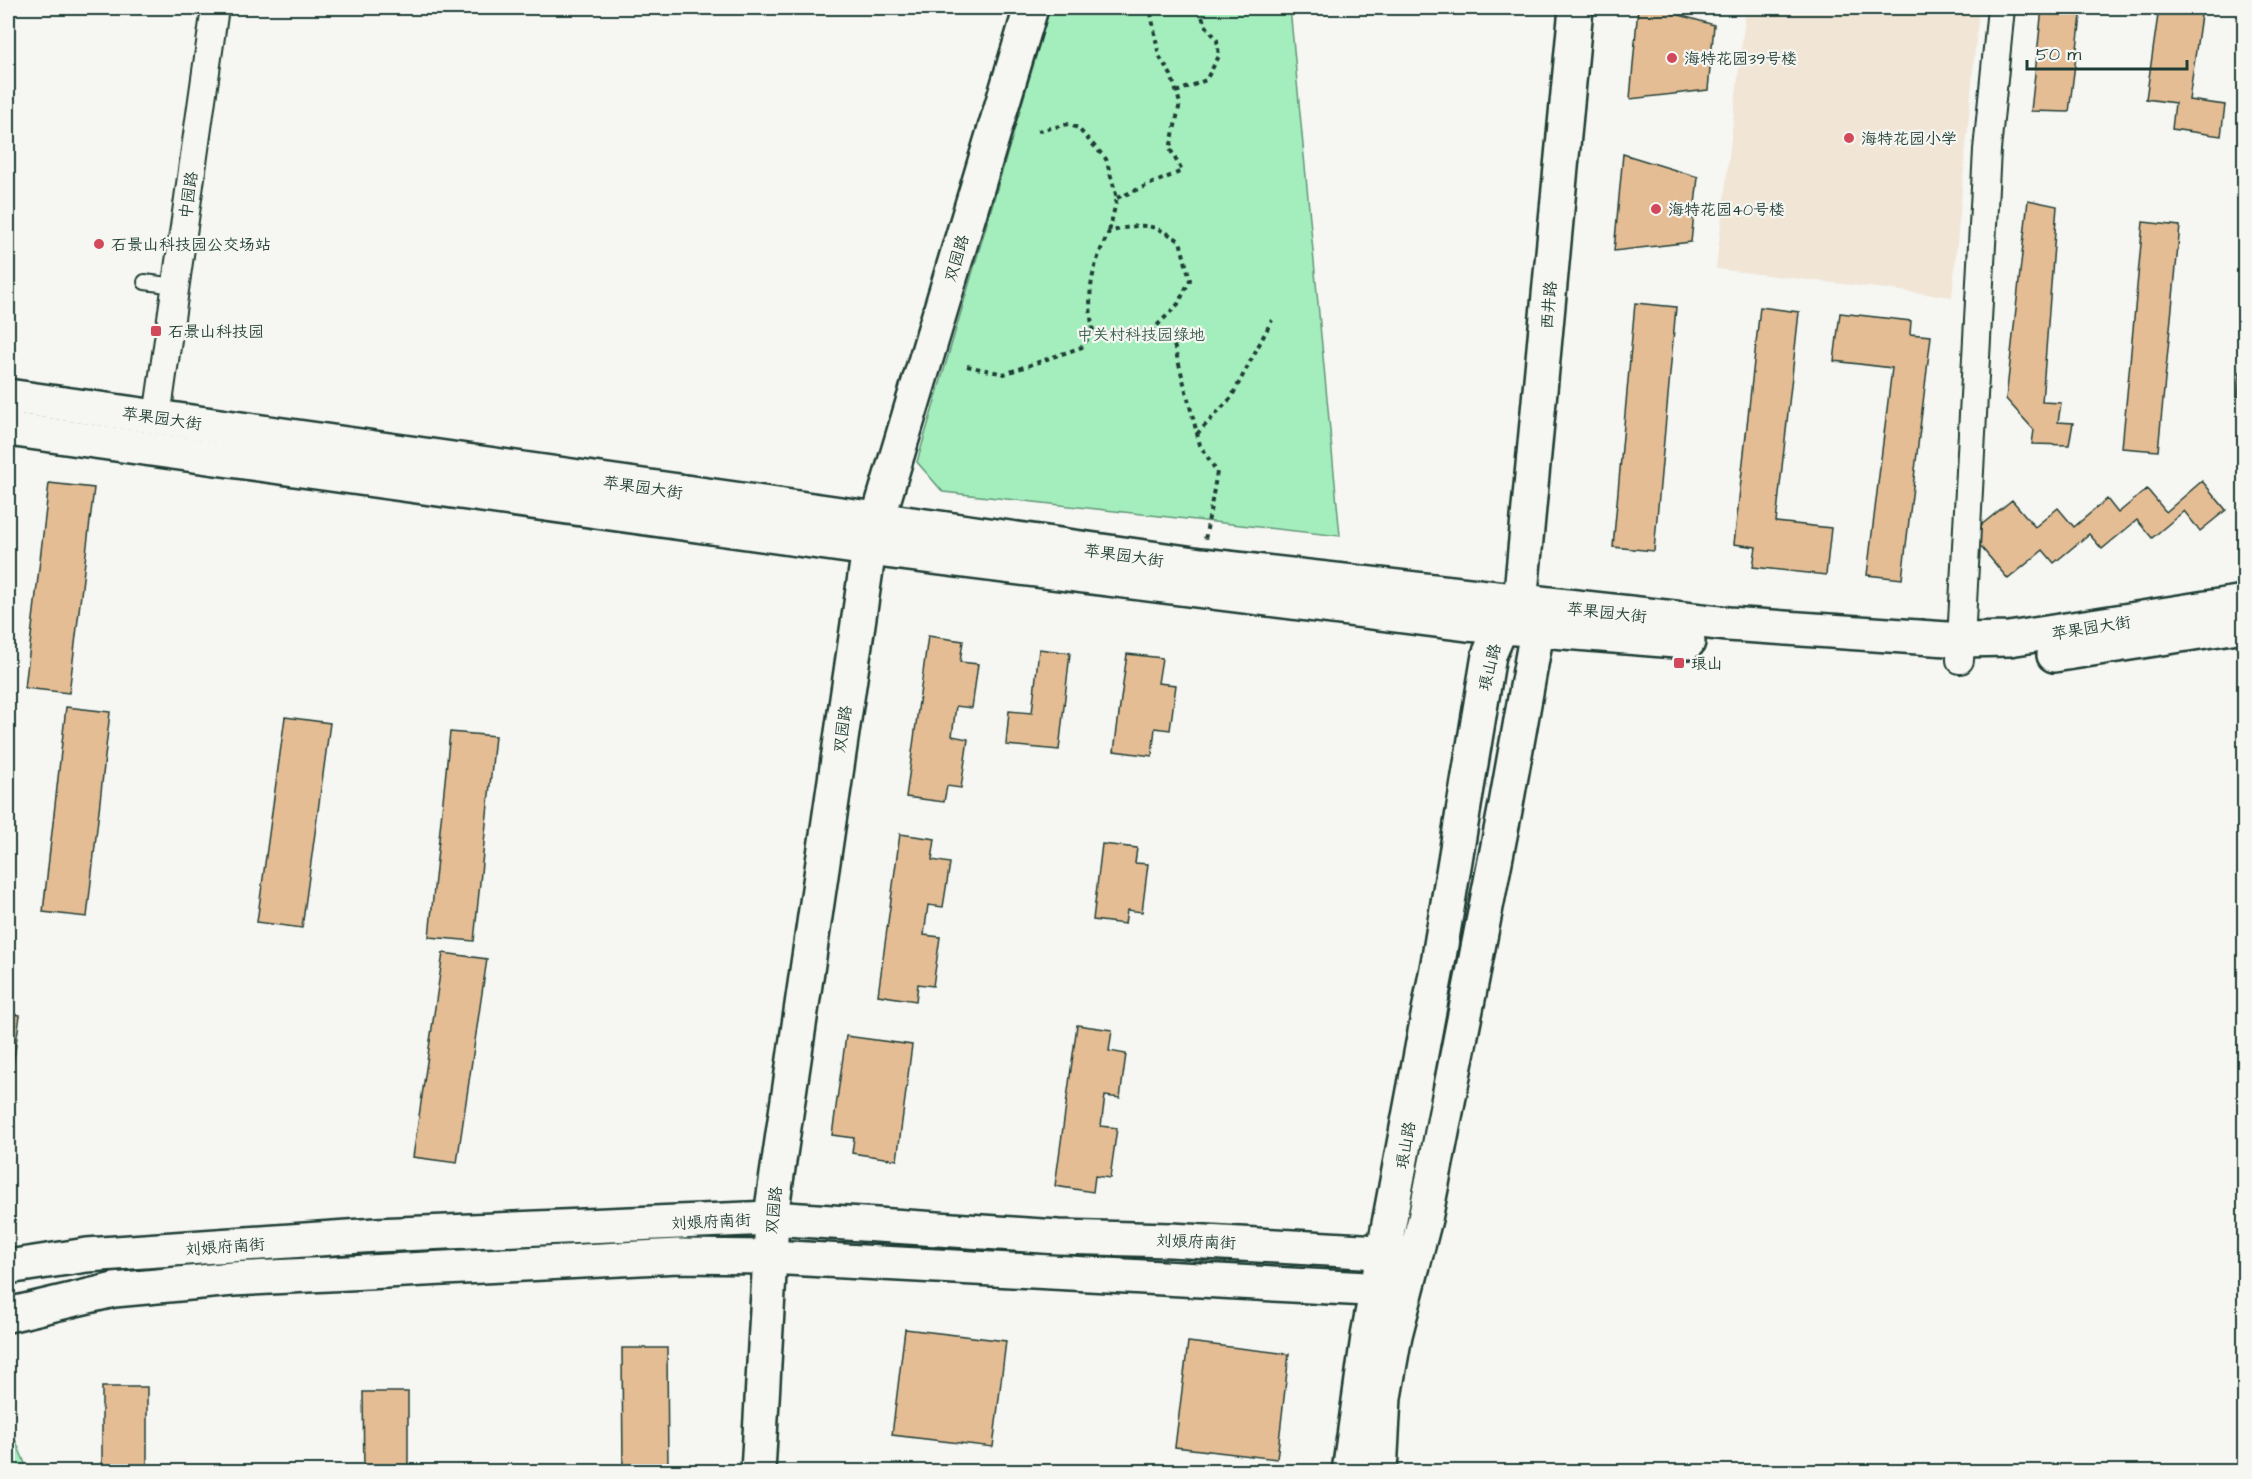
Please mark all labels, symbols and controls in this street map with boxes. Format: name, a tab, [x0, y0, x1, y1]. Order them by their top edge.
scale bar	[2027, 33, 2188, 71]
text: 50 m	[2036, 42, 2081, 67]
place label: 海特花园39号楼	[1684, 48, 1797, 70]
marker: 海特花园39号楼	[1665, 51, 1679, 65]
place label: 海特花园小学	[1861, 128, 1957, 150]
marker: 海特花园小学	[1842, 131, 1856, 145]
street label: 中园路	[175, 170, 203, 220]
place label: 海特花园40号楼	[1668, 199, 1785, 221]
marker: 海特花园40号楼	[1649, 202, 1663, 216]
street label: 双园路	[939, 232, 974, 284]
place label: 石景山科技园公交场站	[111, 234, 271, 256]
marker: 石景山科技园公交场站	[92, 237, 106, 251]
street label: 西井路	[1536, 280, 1562, 330]
place label: 石景山科技园	[168, 321, 264, 343]
marker: 石景山科技园	[149, 324, 163, 338]
park label: 中关村科技园绿地	[1077, 324, 1205, 346]
street label: 苹果园大街	[121, 403, 203, 435]
street label: 苹果园大街	[602, 472, 684, 504]
street label: 苹果园大街	[1083, 540, 1165, 572]
street label: 苹果园大街	[1566, 598, 1648, 628]
street label: 苹果园大街	[2050, 611, 2132, 645]
street label: 琅山路	[1473, 641, 1506, 693]
place label: 琅山	[1691, 653, 1723, 675]
marker: 琅山	[1672, 656, 1686, 670]
street label: 双园路	[829, 704, 857, 754]
street label: 琅山路	[1391, 1120, 1421, 1171]
street label: 双园路	[761, 1185, 787, 1235]
street label: 刘娘府南街	[671, 1209, 752, 1235]
street label: 刘娘府南街	[1156, 1230, 1236, 1254]
street label: 刘娘府南街	[184, 1233, 266, 1261]

